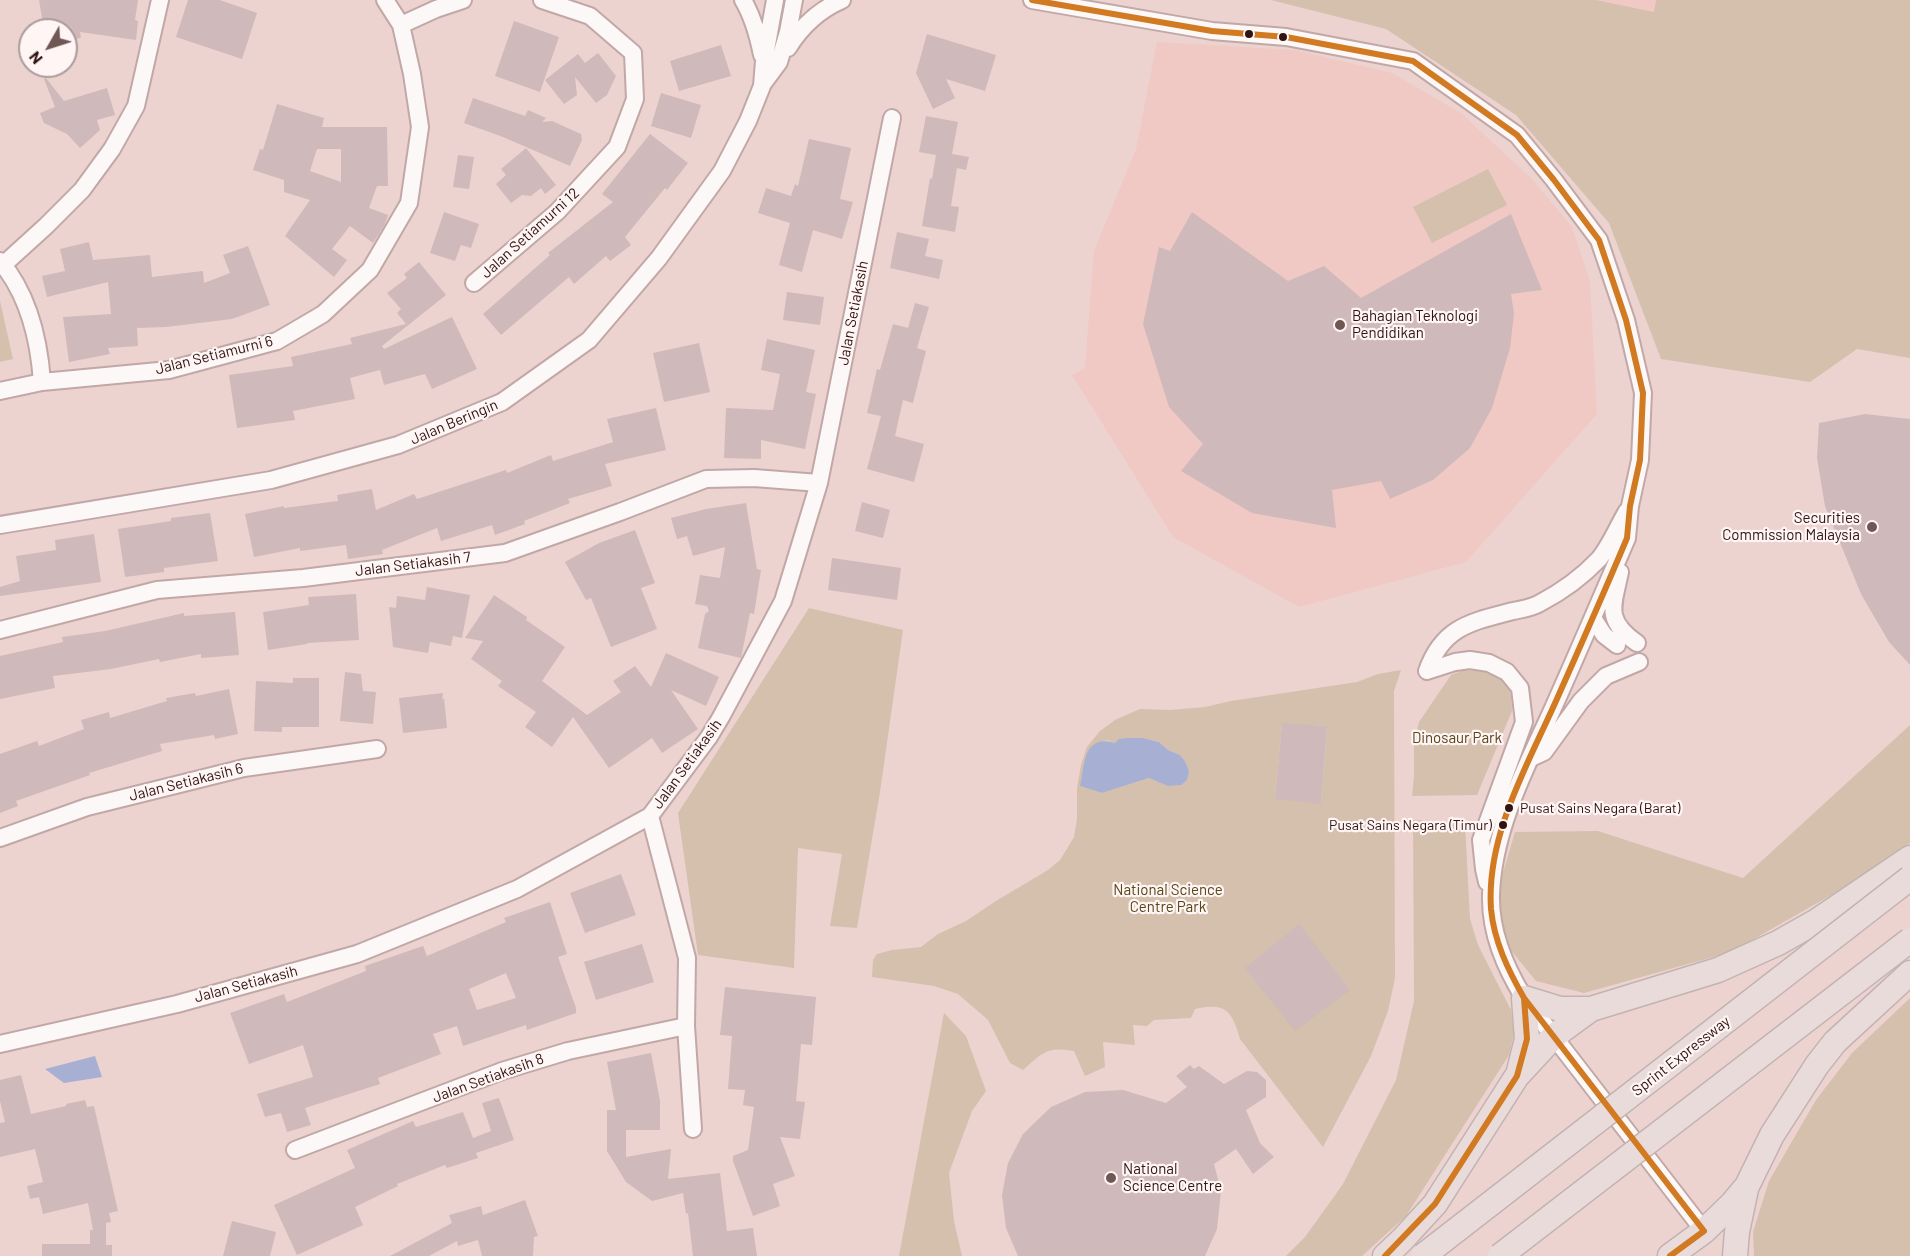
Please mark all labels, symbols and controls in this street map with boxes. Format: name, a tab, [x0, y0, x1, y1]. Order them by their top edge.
north arrow	[18, 18, 78, 78]
unlabelled marker	[1243, 28, 1255, 40]
unlabelled marker	[1277, 31, 1289, 43]
text: N	[24, 48, 46, 69]
street label: Jalan Setiamurni 12	[477, 184, 583, 282]
street label: Jalan Setiakasih	[834, 259, 872, 367]
place label: Bahagian Teknologi Pendidikan	[1352, 307, 1478, 342]
marker: Bahagian Teknologi Pendidikan	[1333, 318, 1347, 332]
street label: Jalan Setiamurni 6	[153, 332, 275, 378]
street label: Jalan Beringin	[408, 396, 500, 448]
place label: Securities Commission Malaysia	[1722, 509, 1860, 544]
marker: Securities Commission Malaysia	[1865, 520, 1879, 534]
street label: Jalan Setiakasih 7	[354, 548, 472, 580]
street label: Jalan Setiakasih	[648, 716, 726, 812]
park label: Dinosaur Park	[1412, 729, 1502, 747]
street label: Jalan Setiakasih 6	[127, 759, 245, 805]
place label: Pusat Sains Negara (Barat)	[1520, 800, 1680, 816]
marker: Pusat Sains Negara (Barat)	[1503, 802, 1515, 814]
place label: Pusat Sains Negara (Timur)	[1329, 817, 1492, 833]
marker: Pusat Sains Negara (Timur)	[1497, 819, 1509, 831]
park label: National Science Centre Park	[1113, 881, 1223, 916]
street label: Jalan Setiakasih	[192, 962, 300, 1006]
street label: Sprint Expressway	[1628, 1012, 1734, 1100]
street label: Jalan Setiakasih 8	[430, 1050, 546, 1106]
place label: National Science Centre	[1123, 1160, 1222, 1195]
marker: National Science Centre	[1104, 1171, 1118, 1185]

